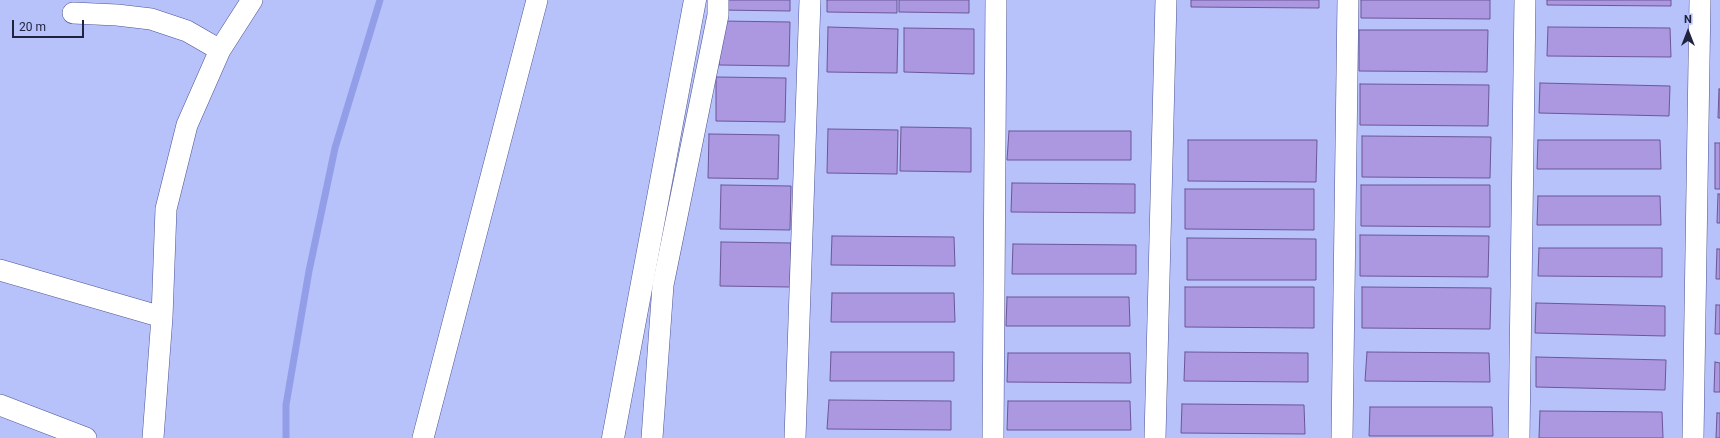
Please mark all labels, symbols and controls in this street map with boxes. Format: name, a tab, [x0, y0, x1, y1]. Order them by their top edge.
scale bar	[14, 12, 86, 38]
north arrow	[1668, 12, 1708, 52]
text: N	[1684, 13, 1692, 26]
text: 20 m	[19, 20, 46, 34]

